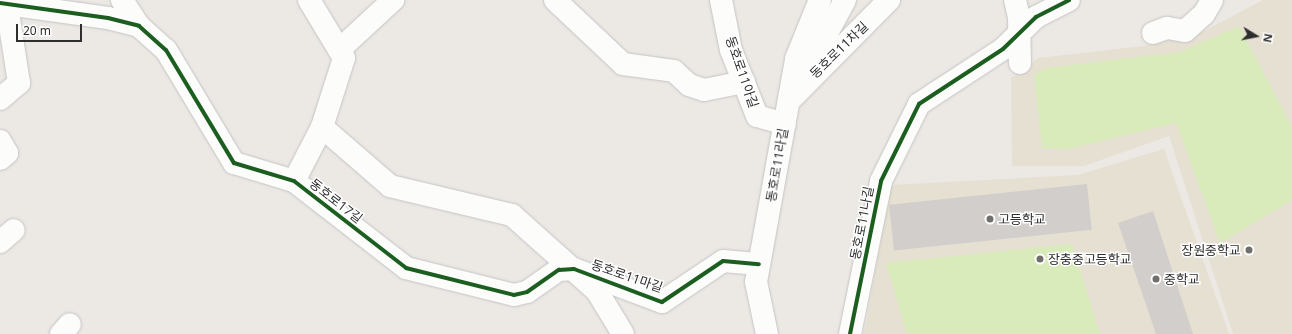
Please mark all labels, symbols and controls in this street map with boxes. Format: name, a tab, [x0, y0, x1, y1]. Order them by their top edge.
scale bar	[18, 16, 84, 42]
north arrow	[1236, 16, 1276, 56]
street label: 동호로11차길	[807, 18, 871, 82]
text: 20 m	[23, 22, 51, 39]
text: N	[1260, 32, 1276, 44]
street label: 동호로11아길	[722, 34, 762, 110]
street label: 동호로11라길	[763, 127, 791, 203]
street label: 동호로17길	[306, 176, 366, 226]
street label: 동호로11나길	[847, 185, 877, 261]
place label: 고등학교	[998, 211, 1046, 227]
marker: 고등학교	[985, 214, 995, 224]
place label: 장원중학교	[1181, 242, 1241, 258]
marker: 장원중학교	[1244, 245, 1254, 255]
place label: 장충중고등학교	[1048, 251, 1132, 267]
marker: 장충중고등학교	[1035, 254, 1045, 264]
street label: 동호로11마길	[589, 256, 665, 296]
place label: 중학교	[1164, 271, 1200, 287]
marker: 중학교	[1151, 274, 1161, 284]

